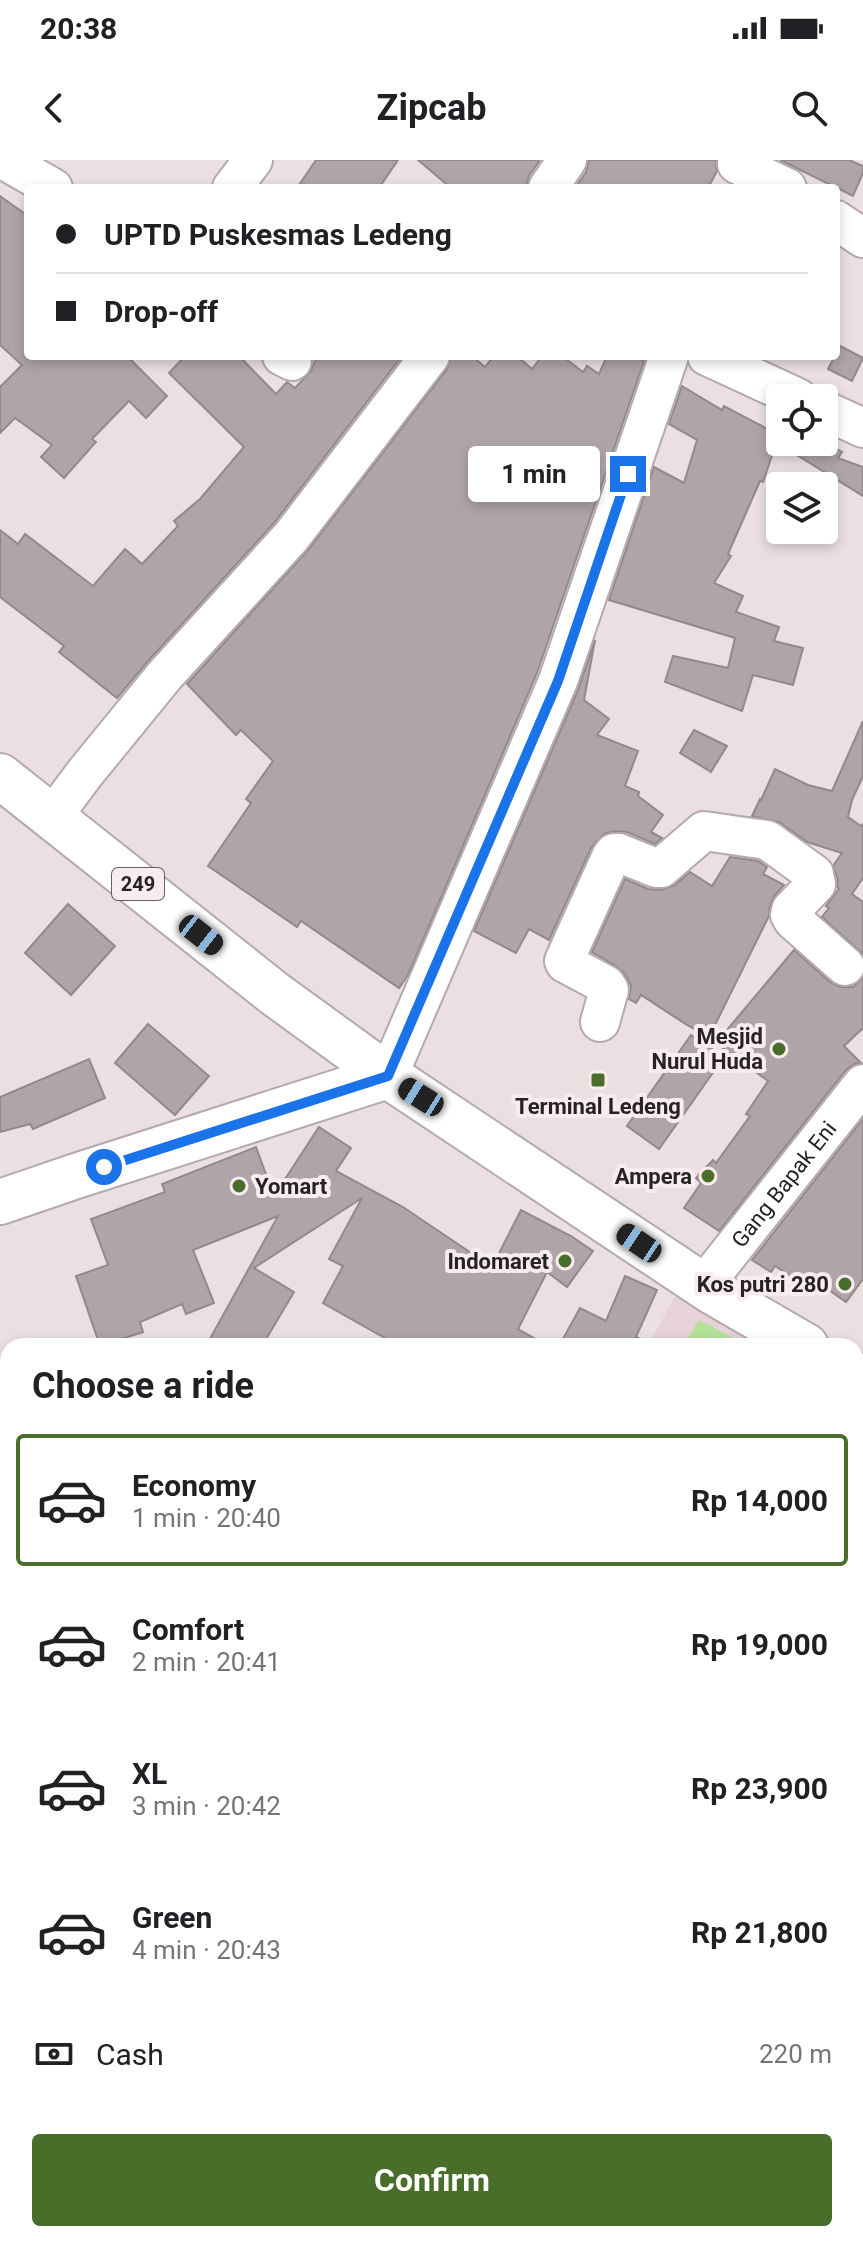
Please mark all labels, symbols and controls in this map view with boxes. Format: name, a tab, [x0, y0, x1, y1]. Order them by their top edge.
text: 20:38	[40, 11, 117, 46]
icon: back	[32, 86, 76, 130]
icon: search	[787, 86, 831, 130]
text: Zipcab	[377, 87, 486, 129]
text: UPTD Puskesmas Ledeng	[104, 217, 452, 252]
text: Drop-off	[104, 294, 218, 329]
map controls	[766, 384, 838, 544]
button: locate	[766, 384, 838, 456]
callout: 1 min	[468, 446, 600, 502]
route end	[610, 456, 646, 492]
text: 1 min	[501, 459, 567, 489]
button: layers	[766, 472, 838, 544]
road number: 249	[112, 868, 164, 900]
car	[175, 911, 227, 959]
place label: Mesjid Nurul Huda	[651, 1024, 763, 1074]
marker: Mesjid Nurul Huda	[770, 1040, 788, 1058]
marker: Terminal Ledeng	[589, 1071, 607, 1089]
car	[394, 1074, 448, 1120]
place label: Terminal Ledeng	[515, 1094, 681, 1119]
street label: Gang Bapak Eni	[727, 1116, 842, 1252]
route start	[86, 1149, 122, 1185]
place label: Ampera	[615, 1164, 692, 1189]
marker: Ampera	[699, 1167, 717, 1185]
place label: Yomart	[255, 1174, 328, 1199]
marker: Yomart	[230, 1177, 248, 1195]
car	[612, 1220, 666, 1266]
place label: Indomaret	[447, 1249, 550, 1274]
marker: Indomaret	[556, 1252, 574, 1270]
place label: Kos putri 280	[697, 1272, 829, 1297]
marker: Kos putri 280	[836, 1275, 854, 1293]
text: Choose a ride	[32, 1365, 254, 1407]
icon: car	[36, 1464, 108, 1536]
text: Economy	[132, 1468, 256, 1503]
text: Rp 14,000	[691, 1483, 828, 1518]
text: 1 min · 20:40	[132, 1503, 281, 1533]
icon: car	[36, 1608, 108, 1680]
text: Comfort	[132, 1612, 244, 1647]
text: Rp 19,000	[691, 1627, 828, 1662]
text: 2 min · 20:41	[132, 1647, 281, 1677]
icon: car	[36, 1752, 108, 1824]
text: XL	[132, 1756, 167, 1791]
text: Rp 23,900	[691, 1771, 828, 1806]
text: 3 min · 20:42	[132, 1791, 281, 1821]
icon: car	[36, 1896, 108, 1968]
text: Green	[132, 1900, 212, 1935]
text: Rp 21,800	[691, 1915, 828, 1950]
text: 4 min · 20:43	[132, 1935, 281, 1965]
icon: cash	[32, 2032, 76, 2076]
text: Cash	[96, 2037, 164, 2072]
text: 220 m	[759, 2039, 832, 2069]
button: Confirm	[32, 2134, 832, 2226]

